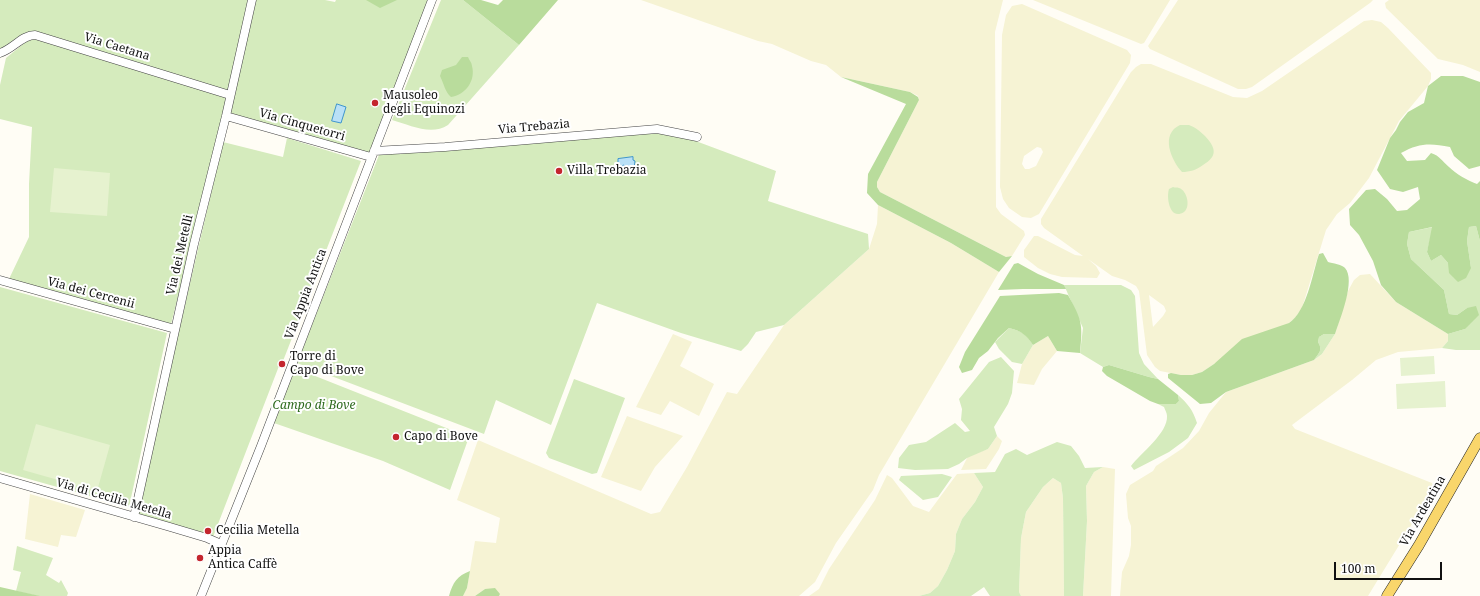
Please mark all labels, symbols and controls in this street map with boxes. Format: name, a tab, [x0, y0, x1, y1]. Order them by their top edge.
street label: Via Caetana	[82, 30, 152, 64]
place label: Mausoleo degli Equinozi	[383, 89, 465, 117]
marker: Mausoleo degli Equinozi	[370, 98, 380, 108]
street label: Via Cinquetorri	[257, 106, 347, 144]
street label: Via Trebazia	[497, 117, 571, 137]
place label: Villa Trebazia	[567, 164, 647, 178]
marker: Villa Trebazia	[554, 166, 564, 176]
street label: Via dei Metelli	[164, 213, 196, 297]
street label: Via Appia Antica	[282, 247, 330, 341]
street label: Via dei Cercenii	[46, 274, 136, 312]
place label: Torre di Capo di Bove	[290, 350, 364, 378]
marker: Torre di Capo di Bove	[277, 359, 287, 369]
park label: Campo di Bove	[273, 399, 355, 413]
place label: Capo di Bove	[404, 430, 478, 444]
marker: Capo di Bove	[391, 432, 401, 442]
street label: Via Ardeatina	[1397, 473, 1449, 549]
street label: Via di Cecilia Metella	[55, 476, 173, 522]
place label: Cecilia Metella	[216, 524, 299, 538]
marker: Cecilia Metella	[203, 526, 213, 536]
place label: Appia Antica Caffè	[208, 544, 277, 572]
marker: Appia Antica Caffè	[195, 553, 205, 563]
scale bar	[1336, 554, 1444, 580]
text: 100 m	[1341, 560, 1376, 577]

